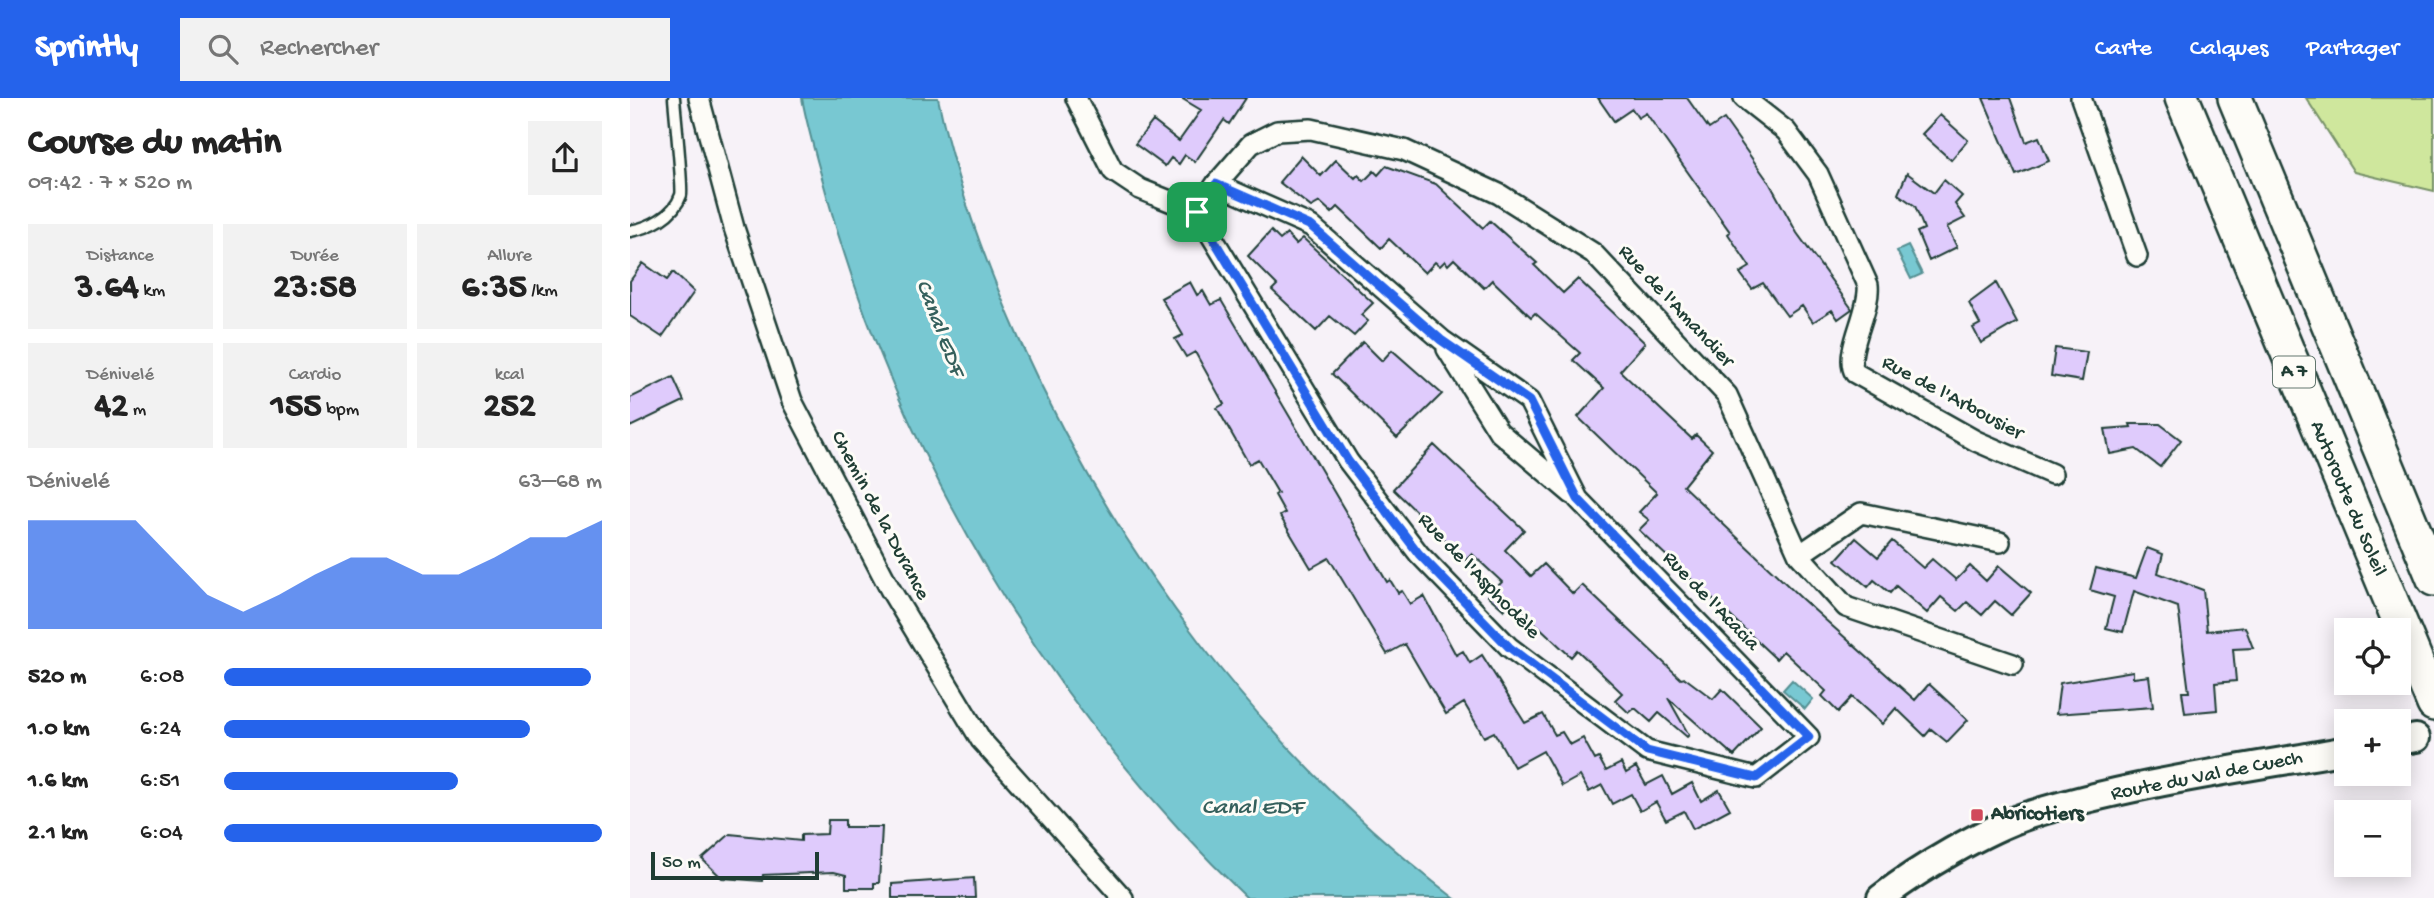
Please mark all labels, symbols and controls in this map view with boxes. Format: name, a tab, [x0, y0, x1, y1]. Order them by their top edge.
search box	[180, 18, 670, 81]
text: Sprintly	[35, 30, 138, 68]
icon: search	[204, 30, 242, 68]
text: Rechercher	[260, 34, 378, 65]
text: Carte	[2095, 35, 2152, 64]
text: Calques	[2190, 35, 2268, 64]
text: Partager	[2306, 35, 2399, 64]
button: share	[528, 121, 602, 195]
text: Course du matin	[28, 122, 281, 166]
text: 09:42 · 7 × 520 m	[28, 170, 192, 197]
pin	[1167, 182, 1227, 242]
icon: arrive	[1178, 193, 1216, 231]
street label: Rue de l'Amandier	[1612, 240, 1739, 375]
text: Distance	[87, 245, 154, 268]
text: Durée	[291, 245, 339, 268]
text: Allure	[487, 245, 532, 268]
text: 3.64	[75, 268, 139, 309]
text: 23:58	[273, 268, 357, 309]
text: 6:35	[461, 268, 527, 309]
water label: Canal EDF	[908, 276, 971, 384]
text: km	[139, 280, 165, 303]
text: /km	[527, 280, 558, 303]
street label: Rue de l'Arbousier	[1877, 351, 2029, 448]
road number: A 7	[2273, 356, 2315, 388]
text: Dénivelé	[87, 364, 154, 387]
text: Cardio	[289, 364, 341, 387]
text: kcal	[495, 364, 525, 387]
text: 42	[94, 387, 128, 428]
text: 155	[271, 387, 322, 428]
text: 252	[483, 387, 536, 428]
text: m	[128, 399, 146, 422]
text: bpm	[322, 399, 359, 422]
street label: Autoroute du Soleil	[2303, 417, 2391, 581]
street label: Chemin de la Durance	[824, 427, 935, 606]
text: Dénivelé	[28, 469, 110, 496]
text: 63–68 m	[518, 469, 602, 496]
street label: Rue de l'Asphodèle	[1411, 509, 1545, 646]
street label: Rue de l'Acacia	[1656, 547, 1765, 658]
map controls	[2334, 618, 2411, 877]
button: locate	[2334, 618, 2411, 695]
text: 520 m	[28, 664, 86, 691]
text: 6:08	[140, 664, 185, 691]
button: +	[2334, 709, 2411, 786]
text: 1.0 km	[28, 716, 90, 743]
text: 6:24	[140, 716, 181, 743]
street label: Route du Val de Cuech	[2109, 746, 2305, 808]
text: 1.6 km	[28, 768, 88, 795]
text: 6:51	[140, 768, 180, 795]
water label: Canal EDF	[1202, 795, 1306, 822]
button: −	[2334, 800, 2411, 877]
place label: Abricotiers	[1990, 803, 2085, 828]
marker: Abricotiers	[1969, 807, 1985, 823]
text: 2.1 km	[28, 820, 88, 847]
text: 6:04	[140, 820, 183, 847]
scale bar	[651, 849, 819, 881]
text: 50 m	[662, 852, 701, 875]

